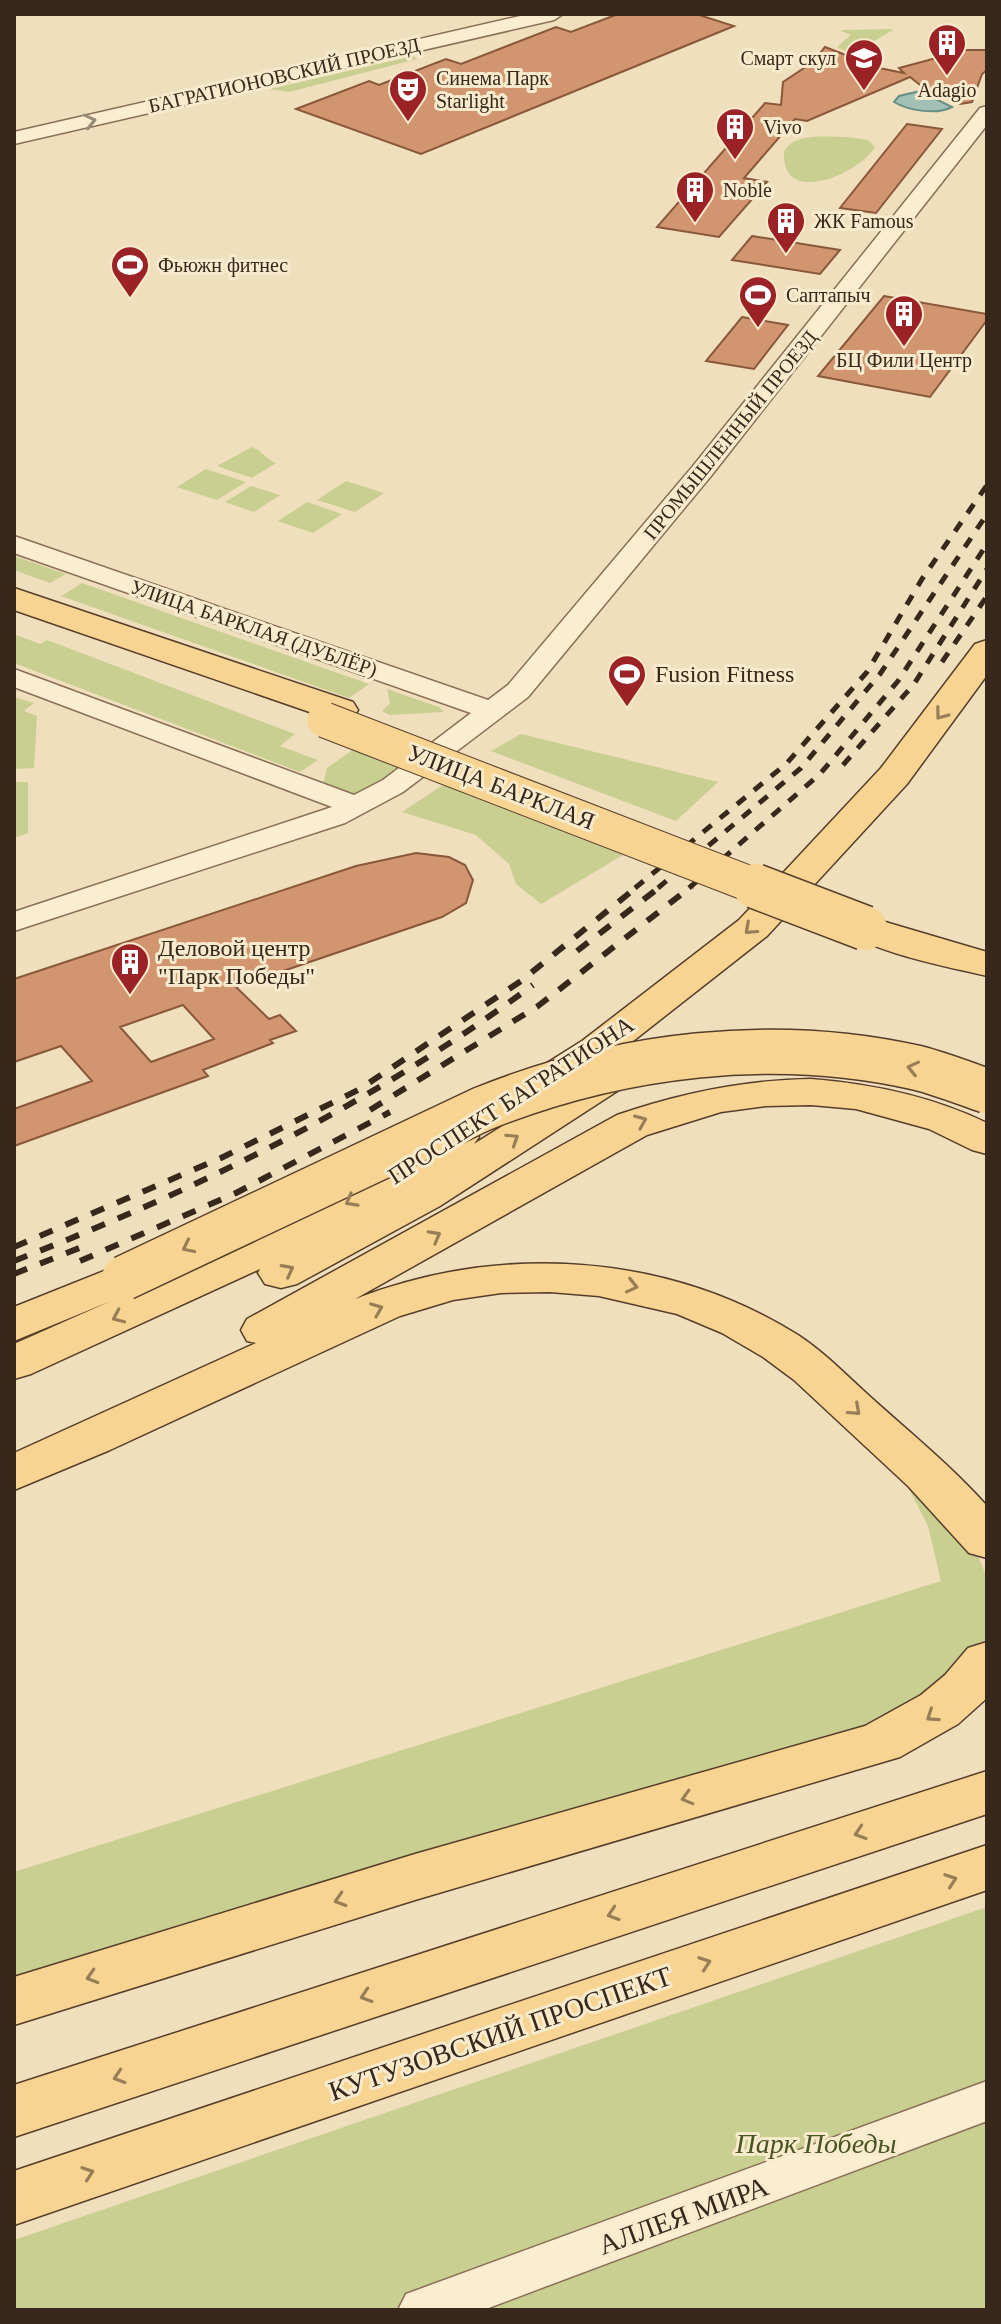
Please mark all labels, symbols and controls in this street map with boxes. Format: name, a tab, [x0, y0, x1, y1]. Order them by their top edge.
building icon: Adagio	[926, 22, 968, 77]
street label: БАГРАТИОНОВСКИЙ ПРОЕЗД	[146, 33, 422, 118]
school or university icon: Смарт скул	[843, 37, 885, 92]
place label: Смарт скул	[740, 47, 836, 70]
place label: Синема Парк Starlight	[436, 67, 549, 113]
theatre icon: Синема Парк Starlight	[387, 68, 429, 123]
place label: Adagio	[918, 79, 976, 102]
building icon: Vivo	[714, 106, 756, 161]
one-way arrow	[83, 113, 96, 130]
place label: Vivo	[763, 116, 802, 138]
building icon: Noble	[674, 169, 716, 224]
place label: Noble	[723, 179, 772, 201]
building icon: ЖК Famous	[765, 200, 807, 255]
place label: ЖК Famous	[814, 210, 914, 232]
sports icon: Фьюжн фитнес	[109, 244, 151, 299]
place label: Фьюжн фитнес	[158, 254, 288, 277]
sports icon: Саптапыч	[737, 274, 779, 329]
place label: Саптапыч	[786, 284, 870, 306]
building icon: БЦ Фили Центр	[883, 293, 925, 348]
street label: ПРОМЫШЛЕННЫЙ ПРОЕЗД	[639, 326, 822, 545]
place label: БЦ Фили Центр	[836, 349, 972, 372]
street label: УЛИЦА БАРКЛАЯ (ДУБЛЁР)	[127, 575, 380, 682]
sports icon: Fusion Fitness	[606, 653, 648, 708]
place label: Fusion Fitness	[655, 661, 794, 687]
one-way arrow	[936, 705, 950, 719]
street label: УЛИЦА БАРКЛАЯ	[404, 739, 598, 835]
one-way arrow	[745, 919, 760, 934]
place label: Деловой центр "Парк Победы"	[158, 935, 315, 989]
building icon: Деловой центр "Парк Победы"	[109, 941, 151, 996]
street label: ПРОСПЕКТ БАГРАТИОНА	[383, 1010, 639, 1189]
one-way arrow	[906, 1060, 920, 1077]
one-way arrow	[633, 1115, 647, 1131]
one-way arrow	[504, 1134, 519, 1149]
one-way arrow	[344, 1191, 359, 1206]
one-way arrow	[427, 1230, 441, 1246]
one-way arrow	[182, 1237, 196, 1253]
one-way arrow	[280, 1264, 294, 1279]
one-way arrow	[624, 1276, 638, 1293]
one-way arrow	[369, 1303, 383, 1319]
one-way arrow	[112, 1307, 127, 1323]
one-way arrow	[846, 1401, 861, 1415]
one-way arrow	[927, 1706, 941, 1721]
one-way arrow	[680, 1789, 694, 1805]
one-way arrow	[853, 1824, 867, 1840]
one-way arrow	[944, 1873, 958, 1889]
one-way arrow	[334, 1891, 348, 1907]
one-way arrow	[606, 1905, 620, 1921]
one-way arrow	[697, 1957, 711, 1973]
street label: КУТУЗОВСКИЙ ПРОСПЕКТ	[325, 1960, 676, 2107]
one-way arrow	[85, 1968, 99, 1984]
one-way arrow	[359, 1986, 373, 2002]
one-way arrow	[112, 2067, 126, 2083]
park label: Парк Победы	[734, 2128, 897, 2159]
one-way arrow	[80, 2166, 94, 2182]
street label: АЛЛЕЯ МИРА	[594, 2170, 773, 2261]

